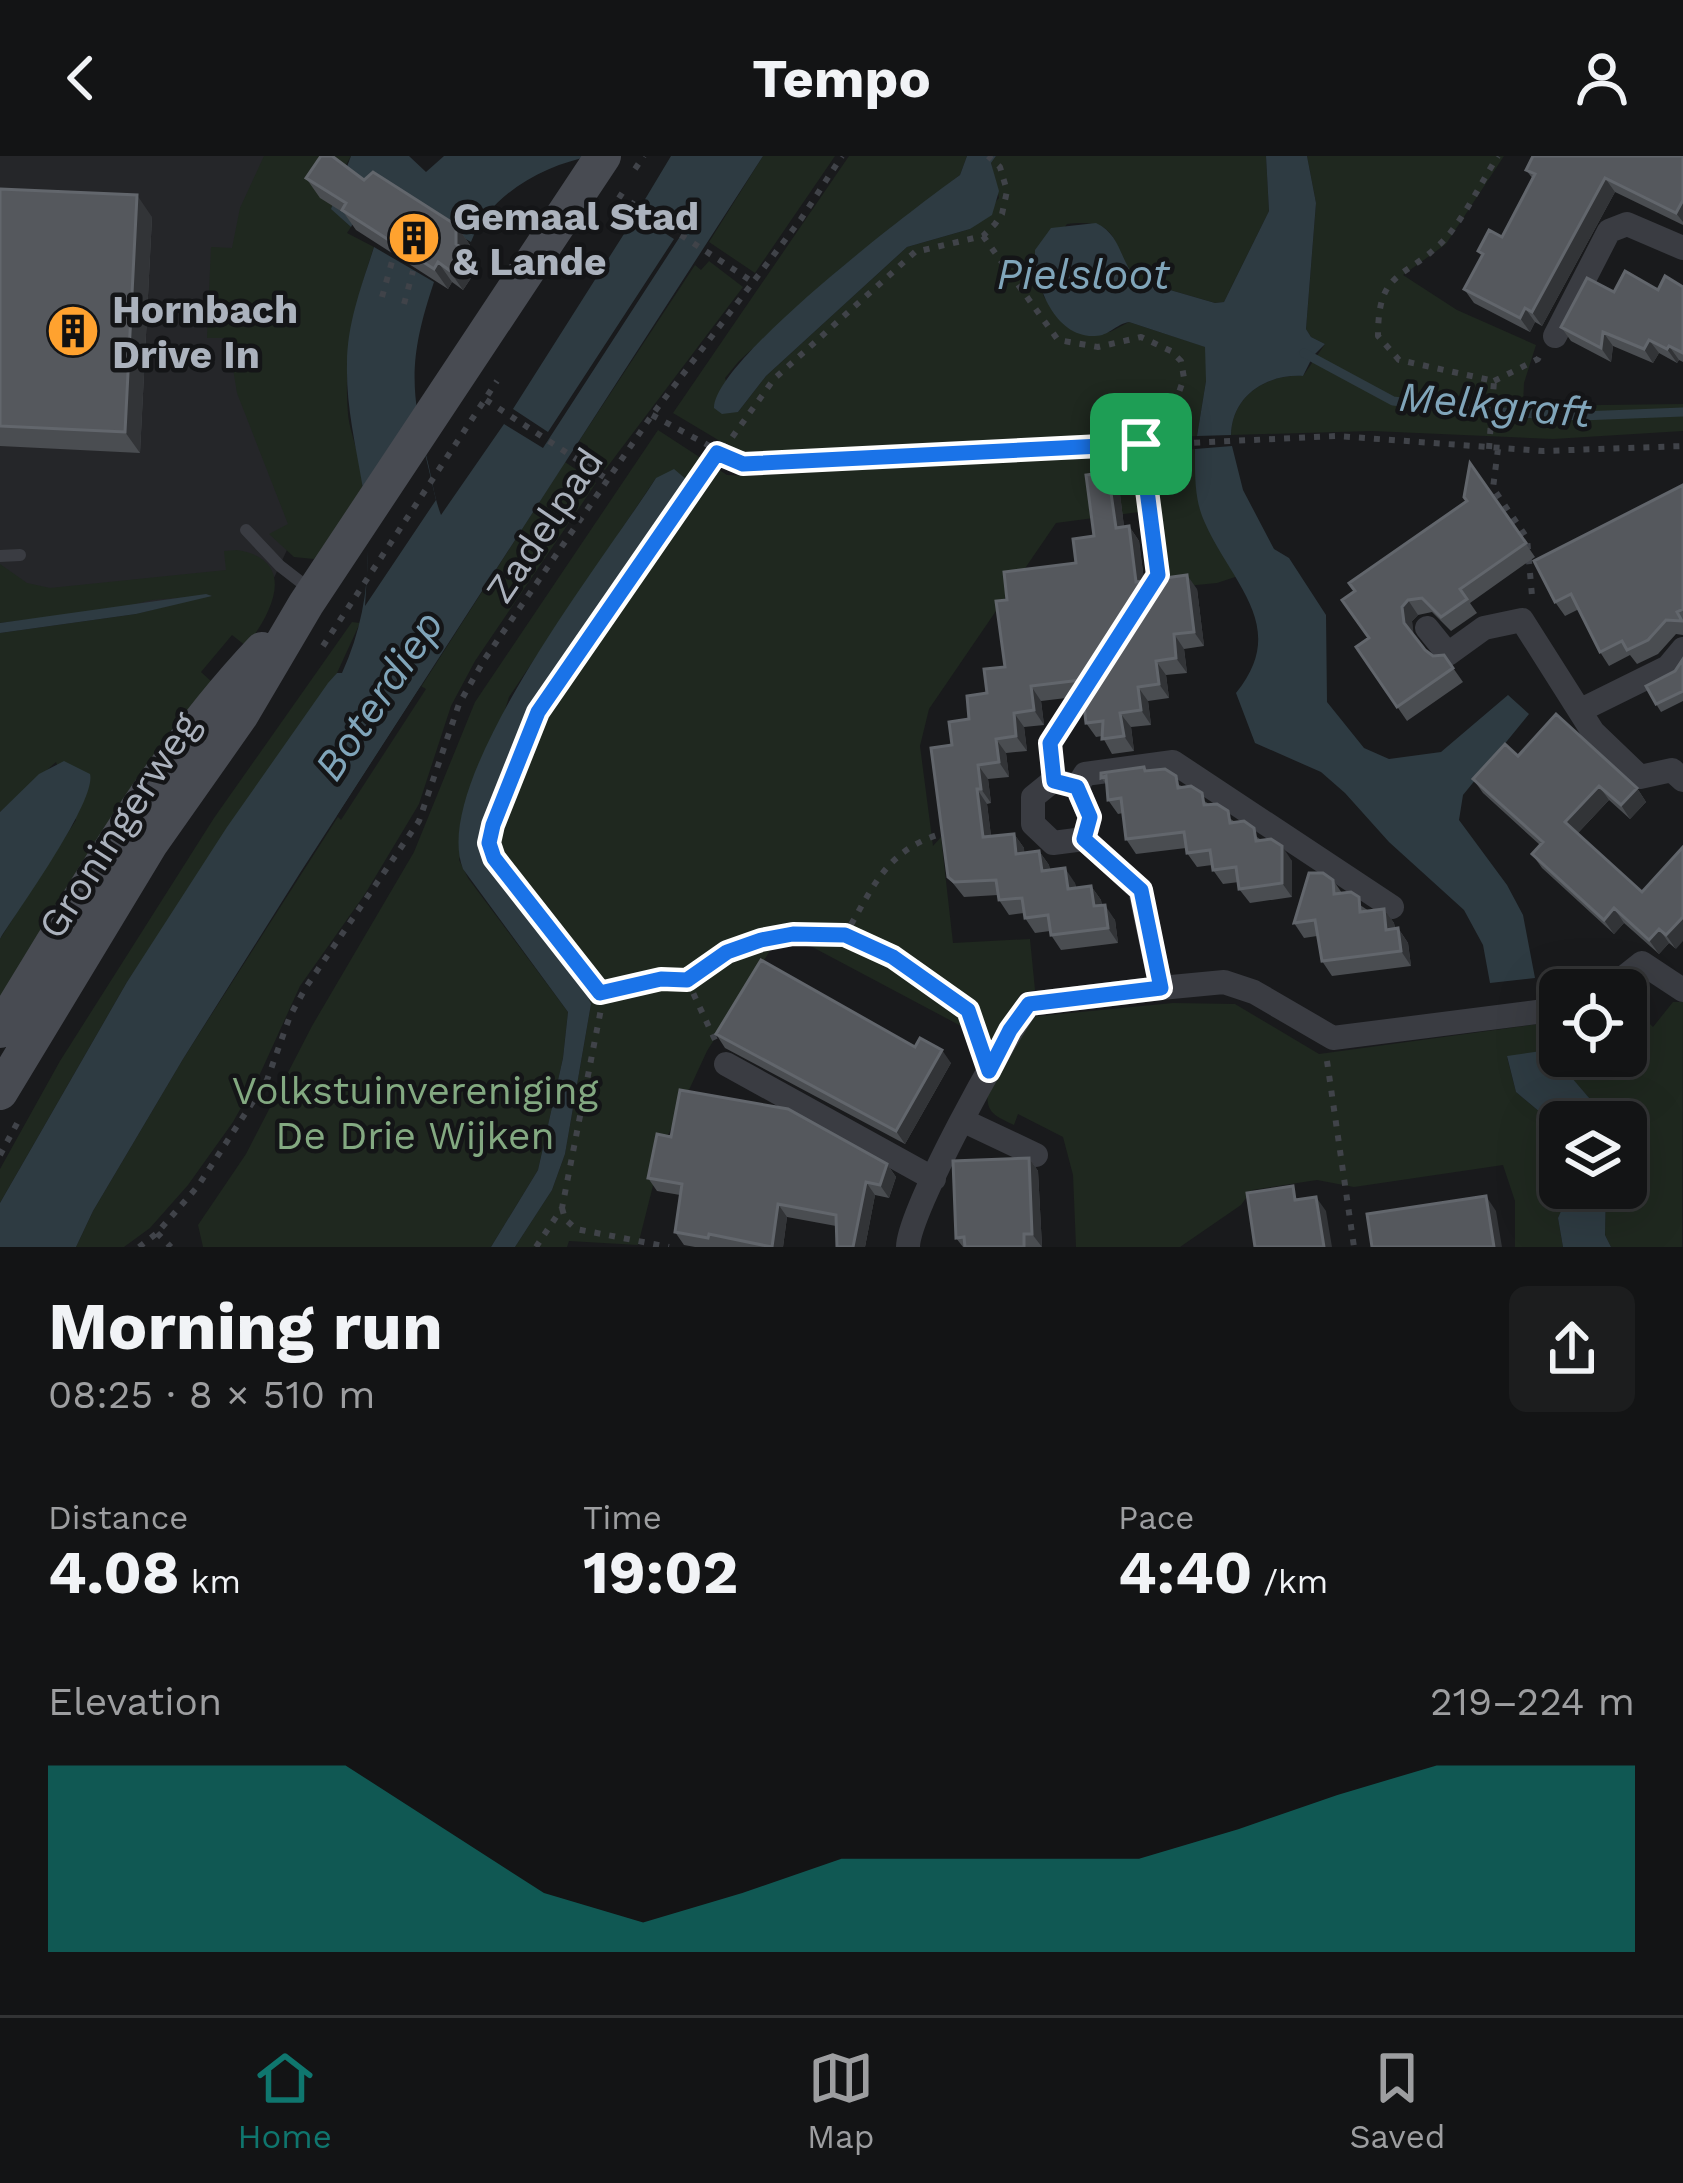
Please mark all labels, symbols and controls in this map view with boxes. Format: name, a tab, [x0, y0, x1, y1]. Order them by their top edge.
icon: back	[48, 45, 114, 111]
icon: person	[1569, 45, 1635, 111]
text: Tempo	[752, 47, 931, 110]
place label: Gemaal Stad & Lande	[453, 194, 699, 284]
building icon: Gemaal Stad & Lande	[386, 210, 442, 266]
water label: Pielsloot	[996, 250, 1171, 299]
place label: Hornbach Drive In	[112, 287, 298, 377]
building icon: Hornbach Drive In	[45, 303, 101, 359]
water label: Melkgraft	[1397, 372, 1594, 437]
pin	[1090, 393, 1192, 495]
icon: arrive	[1108, 411, 1174, 477]
street label: Zadelpad	[476, 440, 612, 611]
water label: Boterdiep	[304, 601, 453, 790]
street label: Groningerweg	[29, 704, 208, 947]
map controls	[1539, 969, 1647, 1209]
button: locate	[1539, 969, 1647, 1077]
park label: Volkstuinvereniging De Drie Wijken	[232, 1068, 599, 1158]
button: layers	[1539, 1101, 1647, 1209]
button: share	[1509, 1286, 1635, 1412]
text: Morning run	[48, 1288, 443, 1365]
text: 08:25 · 8 × 510 m	[48, 1372, 375, 1417]
text: Distance	[48, 1498, 188, 1537]
text: Time	[583, 1498, 662, 1537]
text: Pace	[1118, 1498, 1194, 1537]
text: 4.08	[48, 1537, 180, 1608]
text: 19:02	[583, 1537, 738, 1608]
text: 4:40	[1118, 1537, 1252, 1608]
text: km	[180, 1562, 241, 1601]
text: /km	[1252, 1562, 1328, 1601]
text: Elevation	[48, 1679, 222, 1724]
text: 219–224 m	[1430, 1679, 1635, 1724]
tab: Home	[238, 2045, 332, 2156]
tab: Map	[807, 2045, 874, 2156]
tab: Saved	[1350, 2045, 1445, 2156]

